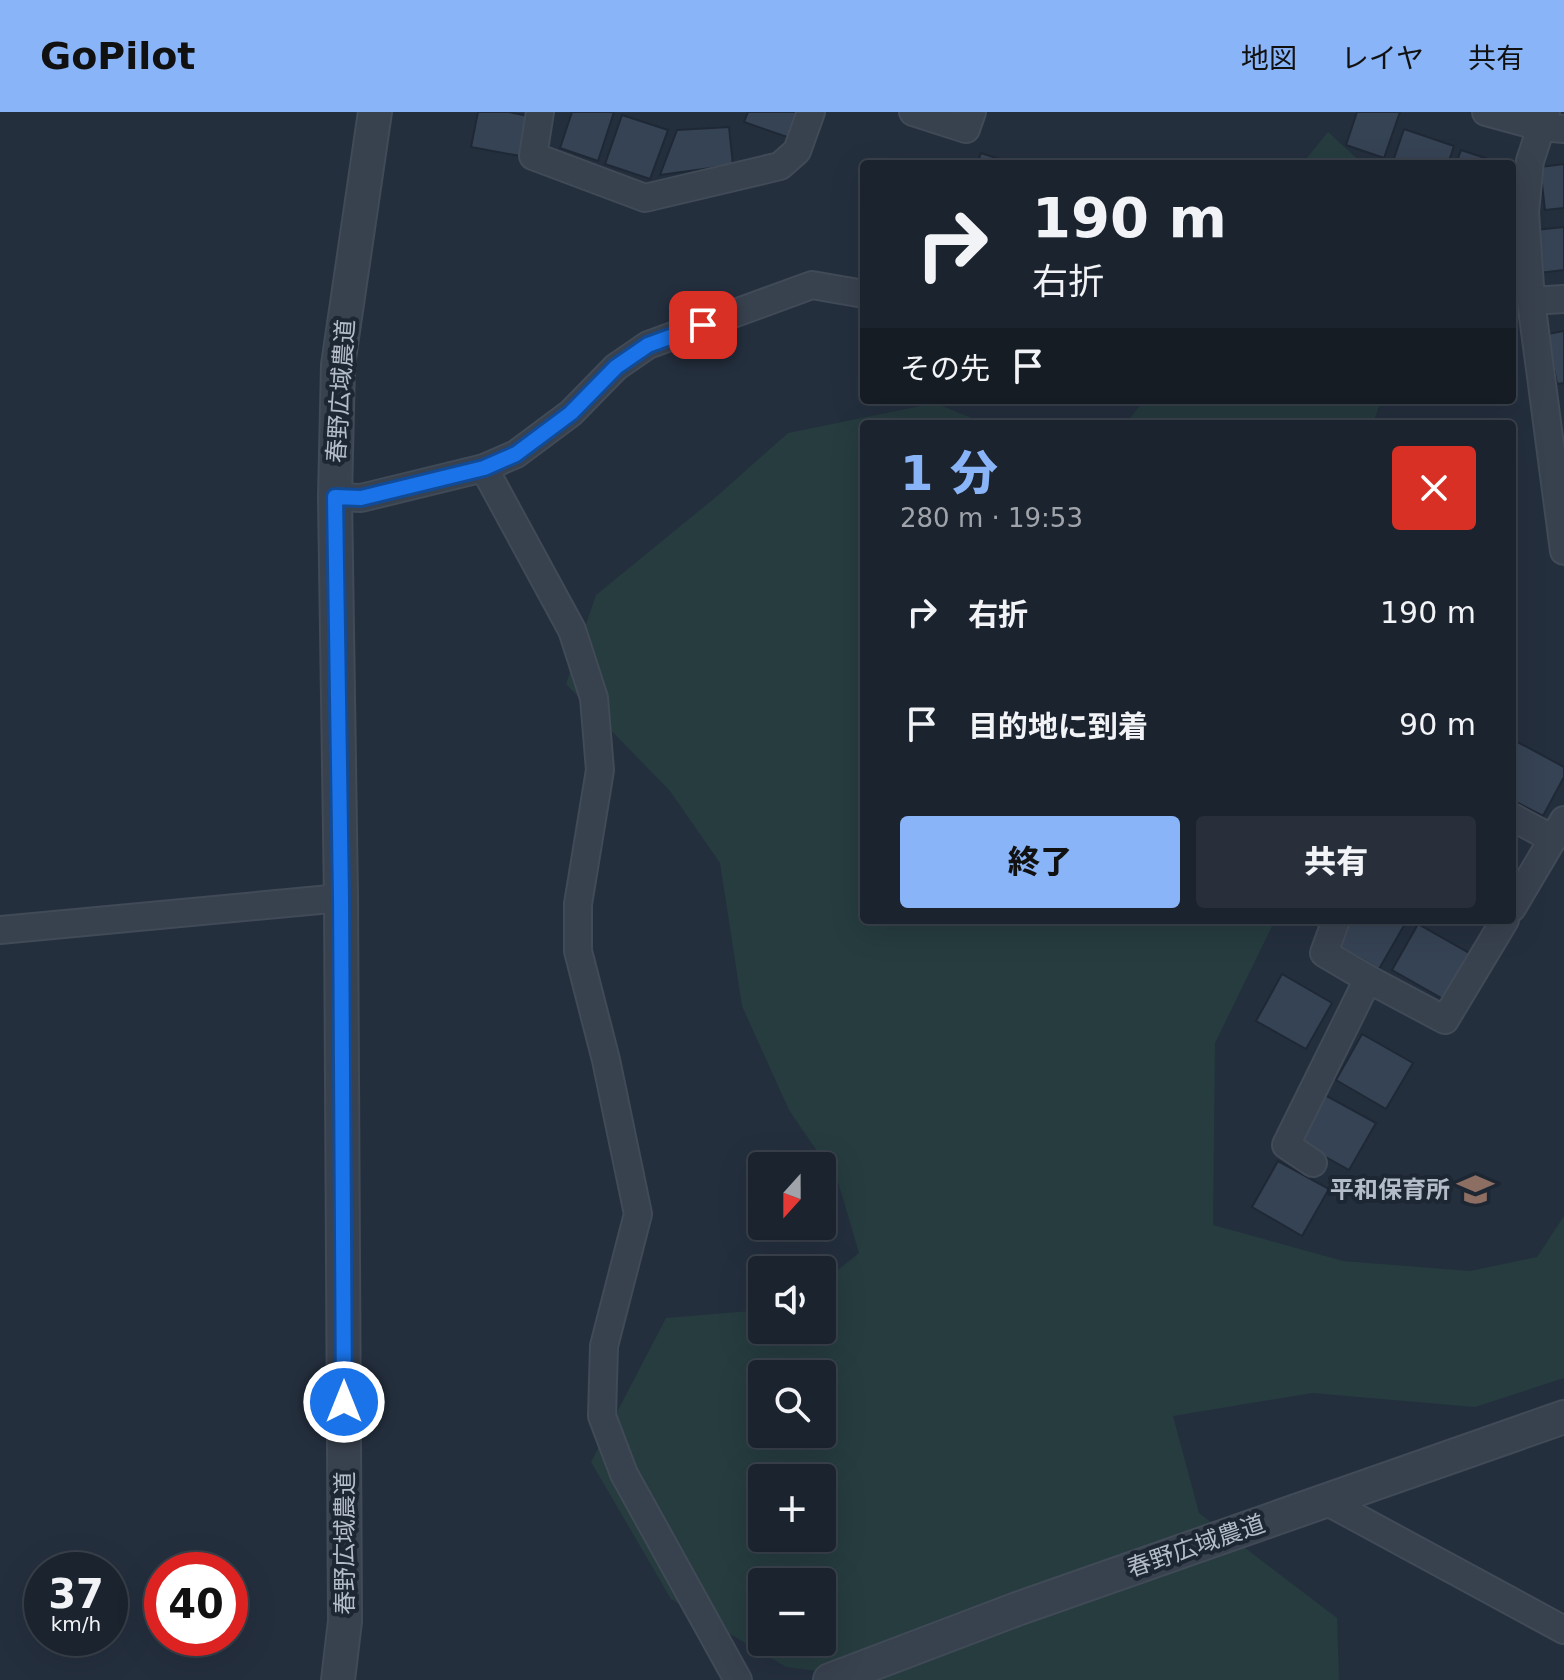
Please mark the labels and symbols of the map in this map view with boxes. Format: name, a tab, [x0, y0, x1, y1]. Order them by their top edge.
pin	[669, 291, 737, 359]
street label: 春野広域農道	[322, 318, 360, 464]
north arrow	[748, 1152, 836, 1240]
school or university icon: 平和保育所	[1457, 1171, 1495, 1209]
place label: 平和保育所	[1330, 1176, 1450, 1204]
position arrow	[302, 1360, 386, 1444]
street label: 春野広域農道	[331, 1471, 359, 1615]
street label: 春野広域農道	[1123, 1509, 1269, 1583]
speed limit sign: 40	[144, 1552, 248, 1656]

